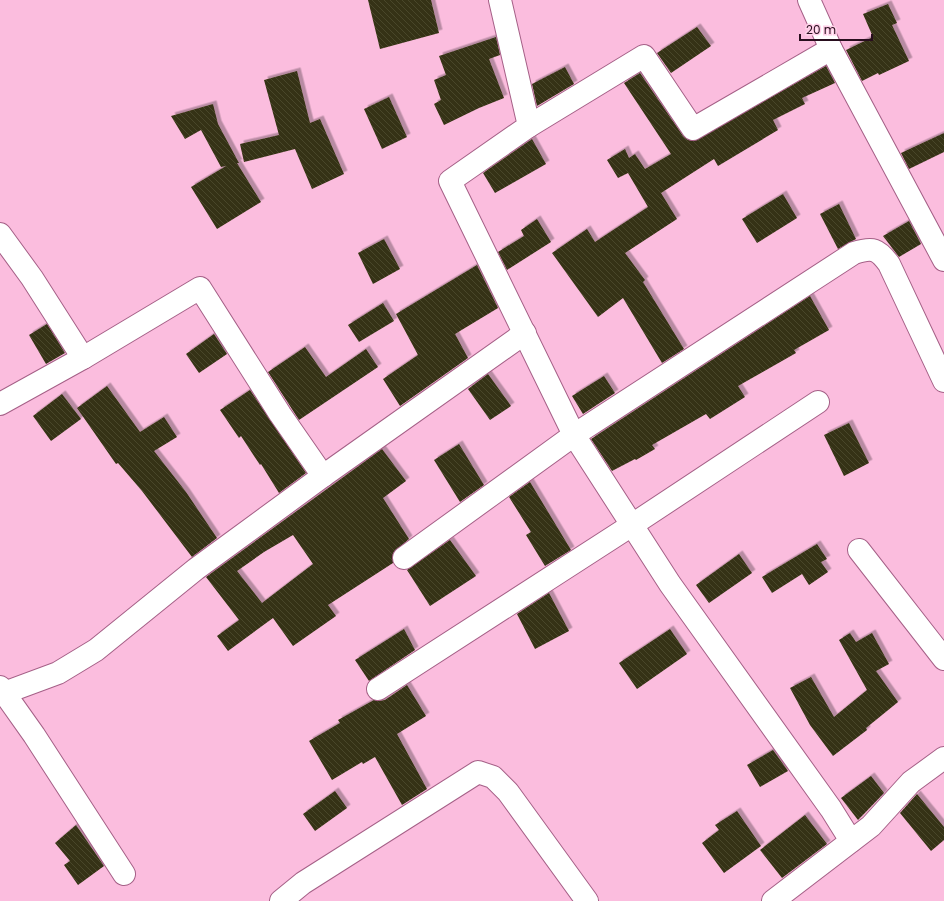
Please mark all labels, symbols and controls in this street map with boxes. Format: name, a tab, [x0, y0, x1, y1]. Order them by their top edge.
scale bar	[800, 16, 872, 42]
text: 20 m	[806, 21, 836, 38]

